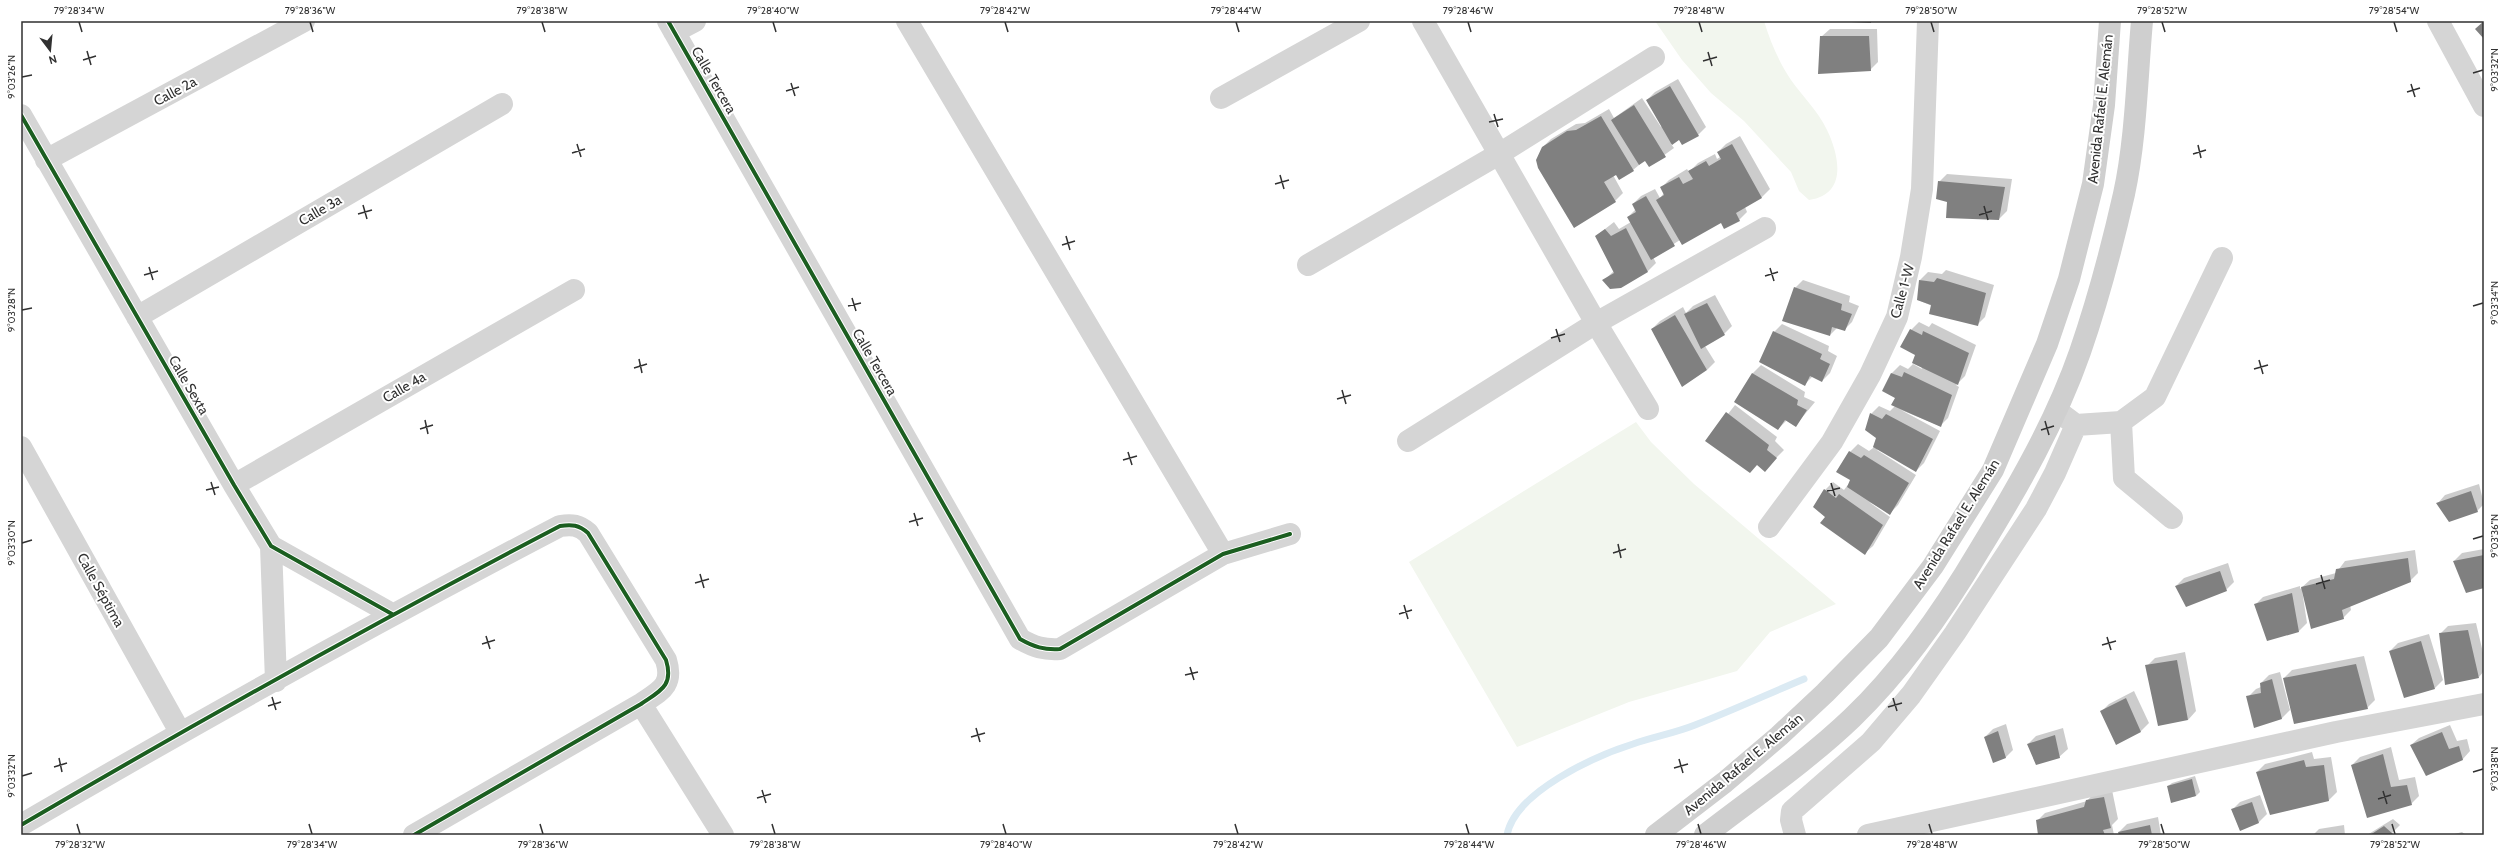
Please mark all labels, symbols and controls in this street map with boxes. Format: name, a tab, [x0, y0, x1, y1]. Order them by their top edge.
text: 79°28'34"W	[54, 4, 105, 17]
text: 79°28'36"W	[285, 4, 336, 17]
text: 79°28'38"W	[517, 4, 568, 17]
text: 79°28'40"W	[747, 4, 799, 17]
text: 79°28'42"W	[980, 4, 1031, 17]
text: 79°28'44"W	[1211, 4, 1262, 17]
text: 79°28'46"W	[1443, 4, 1494, 17]
text: 79°28'48"W	[1674, 4, 1725, 17]
text: 79°28'50"W	[1905, 4, 1957, 17]
text: 79°28'52"W	[2137, 4, 2188, 17]
text: 79°28'54"W	[2369, 4, 2420, 17]
north arrow	[30, 30, 70, 70]
street label: Avenida Rafael E. Alemán	[2083, 33, 2117, 185]
street label: Calle Tercera	[688, 43, 741, 117]
text: 9°03'32"N	[2488, 48, 2501, 92]
text: N	[47, 52, 58, 67]
text: 9°03'26"N	[5, 55, 18, 99]
street label: Calle 2a	[150, 72, 200, 110]
street label: Calle 3a	[295, 190, 345, 229]
street label: Calle 1-W	[1886, 261, 1918, 320]
text: 9°03'34"N	[2488, 281, 2501, 325]
text: 9°03'28"N	[5, 288, 18, 332]
street label: Calle Tercera	[849, 325, 902, 399]
street label: Calle Sexta	[165, 352, 213, 418]
street label: Calle 4a	[379, 367, 429, 407]
street label: Avenida Rafael E. Alemán	[1909, 455, 2003, 592]
text: 9°03'36"N	[2488, 514, 2501, 558]
text: 9°03'30"N	[5, 520, 18, 566]
street label: Calle Séptima	[73, 550, 129, 630]
street label: Avenida Rafael E. Alemán	[1680, 709, 1806, 819]
text: 9°03'38"N	[2488, 747, 2501, 791]
text: 9°03'32"N	[5, 754, 18, 798]
text: 79°28'32"W	[55, 838, 106, 851]
text: 79°28'34"W	[287, 838, 338, 851]
text: 79°28'36"W	[518, 838, 569, 851]
text: 79°28'38"W	[750, 838, 801, 851]
text: 79°28'40"W	[980, 838, 1032, 851]
text: 79°28'42"W	[1213, 838, 1264, 851]
text: 79°28'44"W	[1444, 838, 1495, 851]
text: 79°28'46"W	[1676, 838, 1727, 851]
text: 79°28'48"W	[1907, 838, 1958, 851]
text: 79°28'50"W	[2138, 838, 2190, 851]
text: 79°28'52"W	[2370, 838, 2421, 851]

